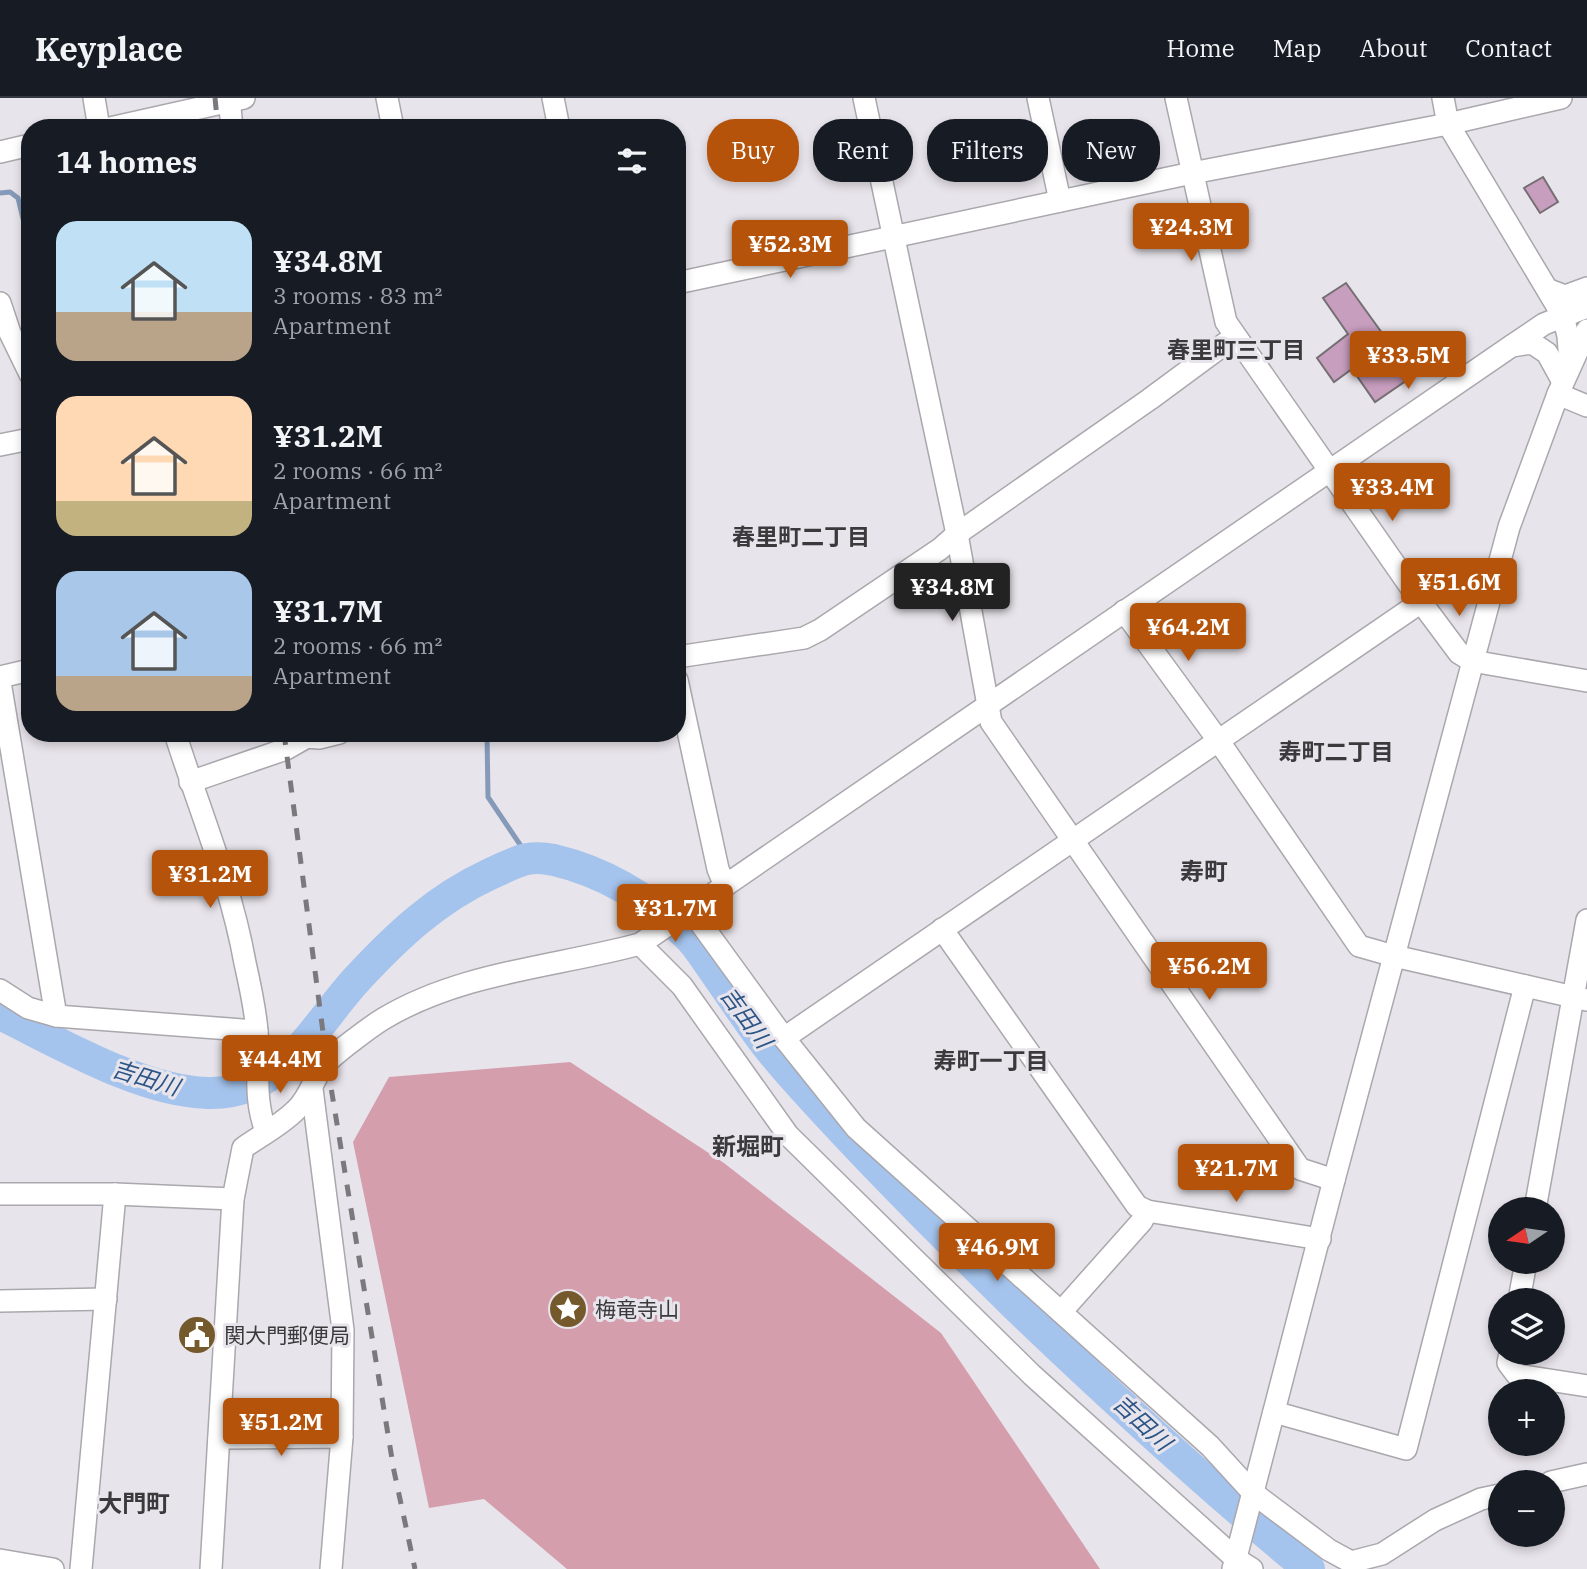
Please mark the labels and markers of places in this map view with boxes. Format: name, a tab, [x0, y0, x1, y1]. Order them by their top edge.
pin: ¥24.3M	[1134, 204, 1248, 263]
pin: ¥52.3M	[733, 220, 847, 280]
pin: ¥33.5M	[1351, 331, 1465, 391]
pin: ¥33.4M	[1335, 464, 1449, 523]
pin: ¥51.6M	[1402, 559, 1516, 618]
pin: ¥34.8M	[895, 564, 1009, 623]
pin: ¥64.2M	[1131, 603, 1245, 663]
pin: ¥31.2M	[153, 850, 267, 910]
pin: ¥31.7M	[618, 884, 732, 944]
pin: ¥56.2M	[1152, 942, 1266, 1002]
pin: ¥44.4M	[223, 1035, 337, 1095]
pin: ¥21.7M	[1179, 1144, 1293, 1204]
pin: ¥46.9M	[940, 1224, 1054, 1283]
place icon: 梅竜寺山	[547, 1288, 589, 1330]
place label: 梅竜寺山	[595, 1295, 679, 1323]
public building icon: 関大門郵便局	[176, 1314, 218, 1356]
place label: 関大門郵便局	[224, 1321, 350, 1349]
pin: ¥51.2M	[224, 1398, 338, 1458]

